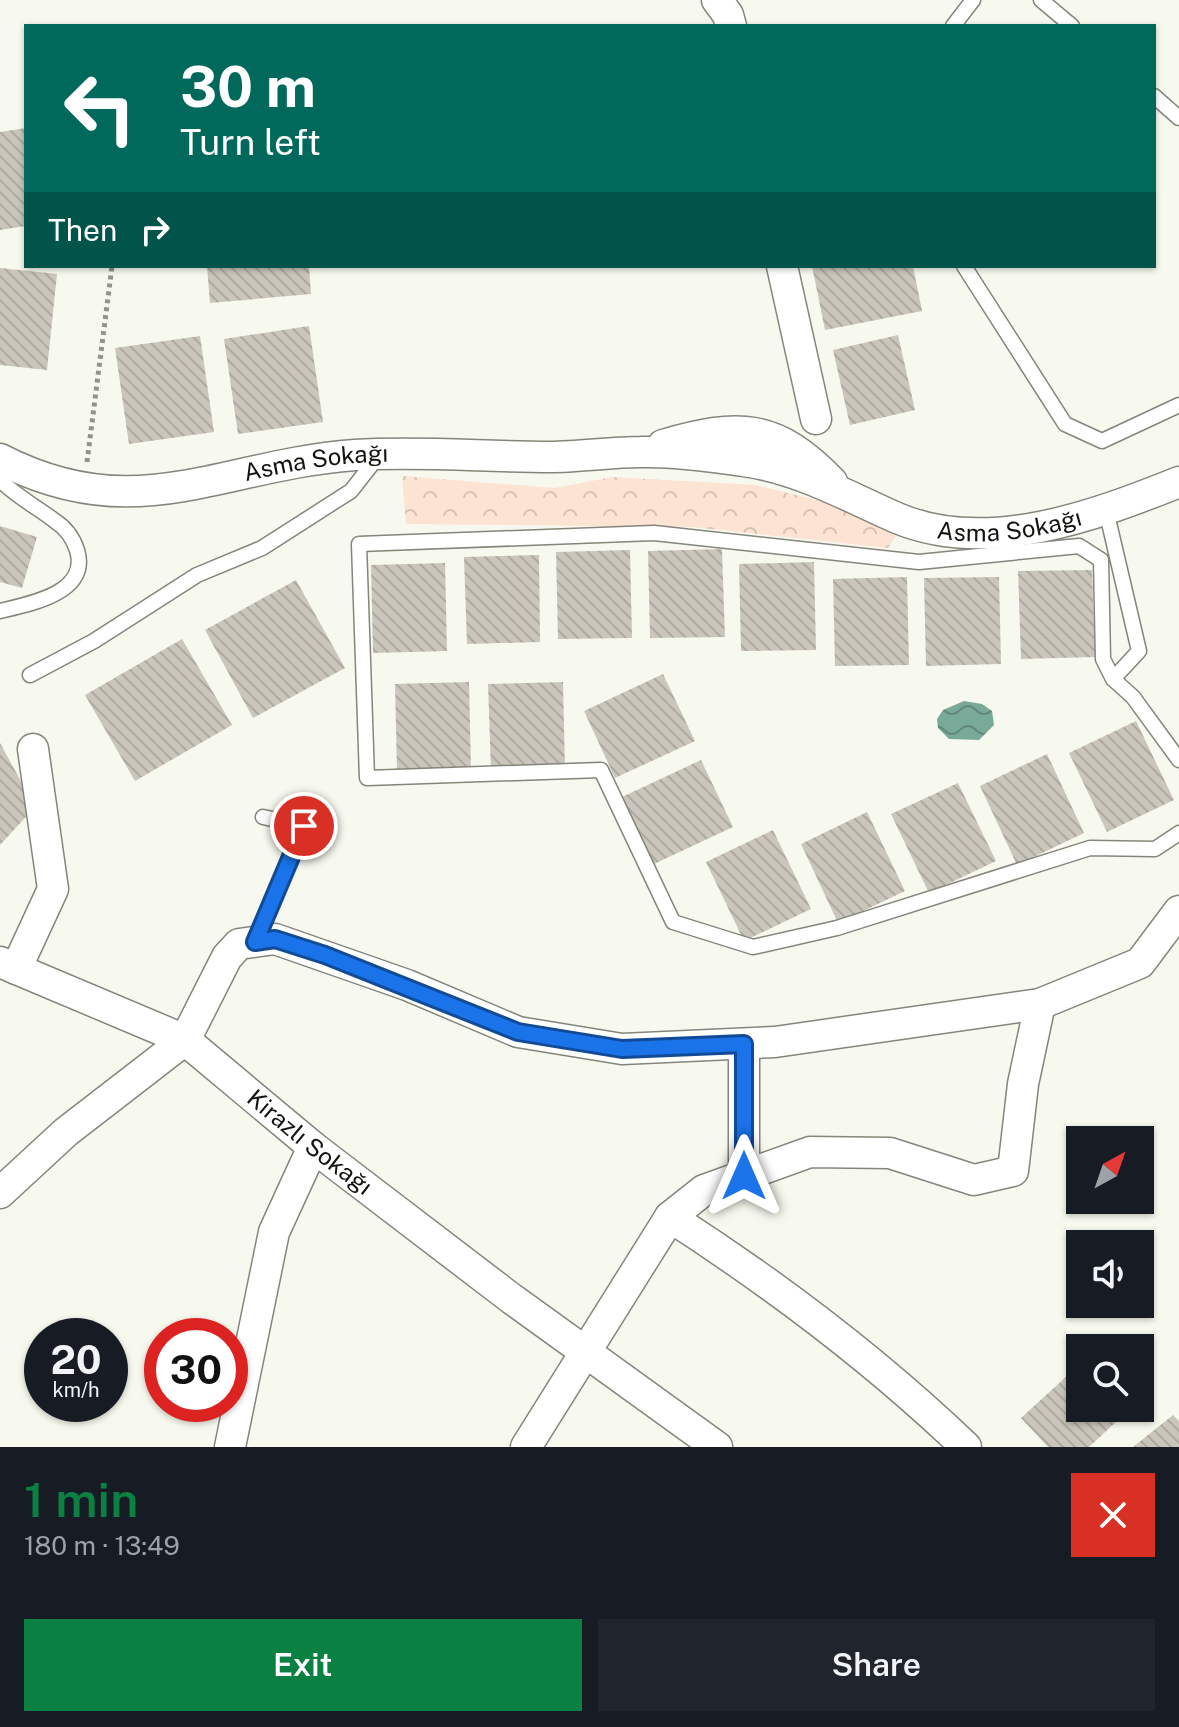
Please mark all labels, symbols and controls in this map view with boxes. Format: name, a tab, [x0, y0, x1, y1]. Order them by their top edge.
text: 30 m	[180, 54, 316, 120]
icon: left	[48, 56, 152, 160]
text: Turn left	[180, 121, 321, 163]
icon: right	[133, 208, 177, 252]
text: Then	[48, 212, 117, 248]
street label: Asma Sokağı	[241, 439, 388, 486]
street label: Asma Sokağı	[935, 503, 1085, 546]
pin	[270, 792, 338, 860]
icon: arrive	[282, 804, 326, 848]
street label: Kirazlı Sokağı	[242, 1083, 378, 1200]
north arrow	[1066, 1126, 1154, 1214]
map controls	[1066, 1126, 1154, 1422]
position arrow	[702, 1134, 786, 1218]
button: sound	[1066, 1230, 1154, 1318]
speed limit sign: 30	[144, 1318, 248, 1422]
button: search	[1066, 1334, 1154, 1422]
text: 20	[50, 1336, 102, 1383]
text: km/h	[52, 1378, 100, 1402]
text: 1 min	[24, 1471, 138, 1528]
button: close	[1071, 1473, 1155, 1557]
text: 180 m · 13:49	[24, 1530, 180, 1561]
button: Exit	[24, 1619, 582, 1711]
button: Share	[598, 1619, 1155, 1711]

